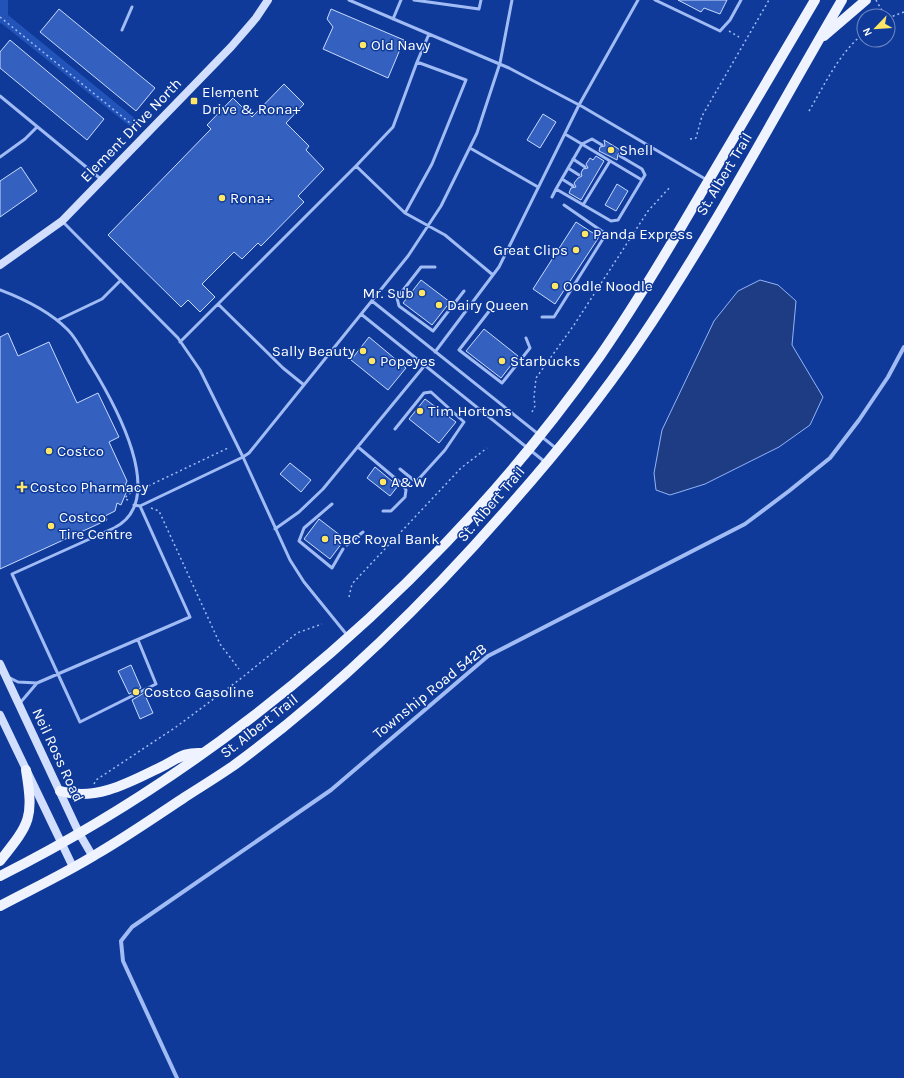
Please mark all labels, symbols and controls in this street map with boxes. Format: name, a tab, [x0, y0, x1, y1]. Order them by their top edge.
north arrow	[856, 8, 896, 48]
text: N	[860, 26, 875, 38]
place label: Old Navy	[371, 36, 430, 54]
marker: Old Navy	[358, 40, 368, 50]
street label: Element Drive North	[77, 74, 185, 186]
place label: Element Drive & Rona+	[202, 83, 301, 118]
marker: Element Drive & Rona+	[189, 96, 199, 106]
street label: St. Albert Trail	[692, 129, 756, 219]
place label: Shell	[619, 141, 653, 159]
marker: Shell	[606, 145, 616, 155]
place label: Rona+	[230, 189, 273, 207]
marker: Rona+	[217, 193, 227, 203]
place label: Panda Express	[593, 225, 693, 243]
marker: Panda Express	[580, 229, 590, 239]
place label: Great Clips	[493, 241, 568, 259]
marker: Great Clips	[571, 245, 581, 255]
place label: Oodle Noodle	[563, 277, 653, 295]
marker: Oodle Noodle	[550, 281, 560, 291]
place label: Mr. Sub	[363, 284, 414, 302]
marker: Mr. Sub	[417, 288, 427, 298]
place label: Dairy Queen	[447, 296, 529, 314]
marker: Dairy Queen	[434, 300, 444, 310]
place label: Sally Beauty	[272, 342, 355, 360]
marker: Sally Beauty	[358, 346, 368, 356]
place label: Popeyes	[380, 352, 436, 370]
place label: Starbucks	[510, 352, 580, 370]
marker: Popeyes	[367, 356, 377, 366]
marker: Starbucks	[497, 356, 507, 366]
place label: Tim Hortons	[428, 402, 512, 420]
marker: Tim Hortons	[415, 406, 425, 416]
place label: Costco	[57, 442, 104, 460]
marker: Costco	[44, 446, 54, 456]
street label: St. Albert Trail	[453, 463, 529, 545]
place label: A&W	[391, 473, 427, 491]
marker: A&W	[378, 477, 388, 487]
place label: Costco Pharmacy	[30, 478, 148, 496]
marker: Costco Pharmacy	[17, 482, 27, 492]
place label: Costco Tire Centre	[59, 508, 132, 543]
marker: Costco Tire Centre	[46, 521, 56, 531]
place label: RBC Royal Bank	[333, 530, 440, 548]
marker: RBC Royal Bank	[320, 534, 330, 544]
street label: Township Road 542B	[369, 640, 491, 742]
place label: Costco Gasoline	[144, 683, 254, 701]
marker: Costco Gasoline	[131, 687, 141, 697]
street label: St. Albert Trail	[217, 690, 301, 762]
street label: Neil Ross Road	[28, 705, 88, 805]

